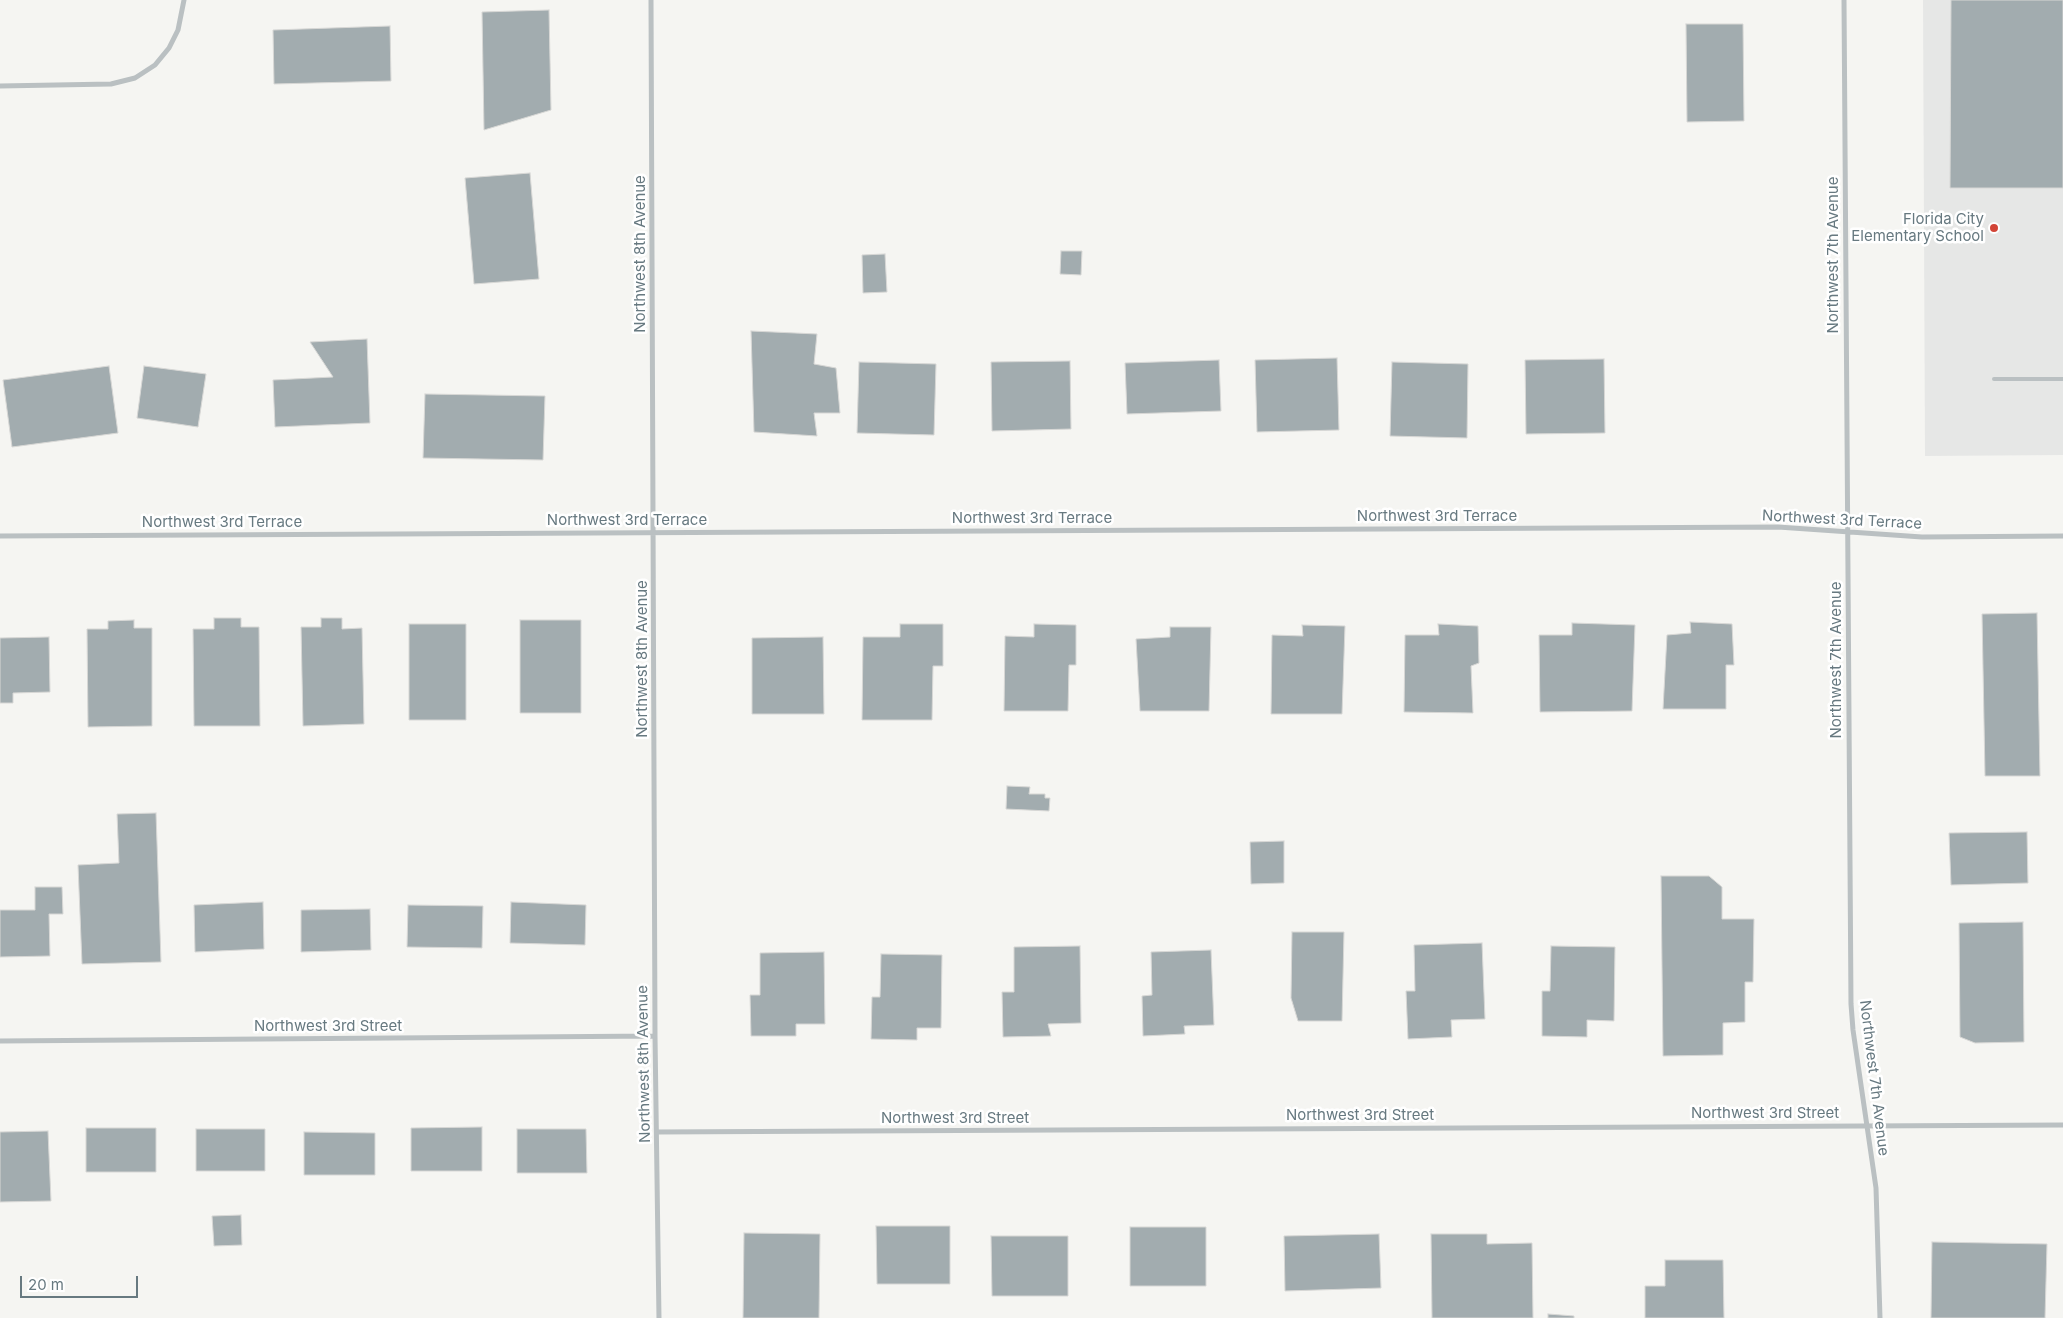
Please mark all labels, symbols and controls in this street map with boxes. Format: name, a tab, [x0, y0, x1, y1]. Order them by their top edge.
street label: Northwest 8th Avenue	[631, 175, 649, 333]
street label: Northwest 7th Avenue	[1824, 177, 1842, 333]
place label: Florida City Elementary School	[1851, 210, 1984, 245]
marker: Florida City Elementary School	[1988, 222, 2000, 234]
street label: Northwest 3rd Terrace	[1357, 507, 1517, 525]
street label: Northwest 3rd Terrace	[1761, 507, 1923, 533]
street label: Northwest 3rd Terrace	[952, 509, 1112, 527]
street label: Northwest 3rd Terrace	[547, 511, 707, 529]
street label: Northwest 3rd Terrace	[142, 513, 302, 531]
street label: Northwest 8th Avenue	[633, 580, 651, 738]
street label: Northwest 7th Avenue	[1827, 582, 1845, 738]
street label: Northwest 8th Avenue	[634, 985, 654, 1143]
street label: Northwest 7th Avenue	[1856, 999, 1892, 1157]
street label: Northwest 3rd Street	[254, 1017, 402, 1035]
street label: Northwest 3rd Street	[1691, 1104, 1839, 1122]
street label: Northwest 3rd Street	[1286, 1106, 1434, 1124]
street label: Northwest 3rd Street	[881, 1109, 1029, 1127]
scale bar	[22, 1266, 140, 1298]
text: 20 m	[28, 1275, 64, 1294]

